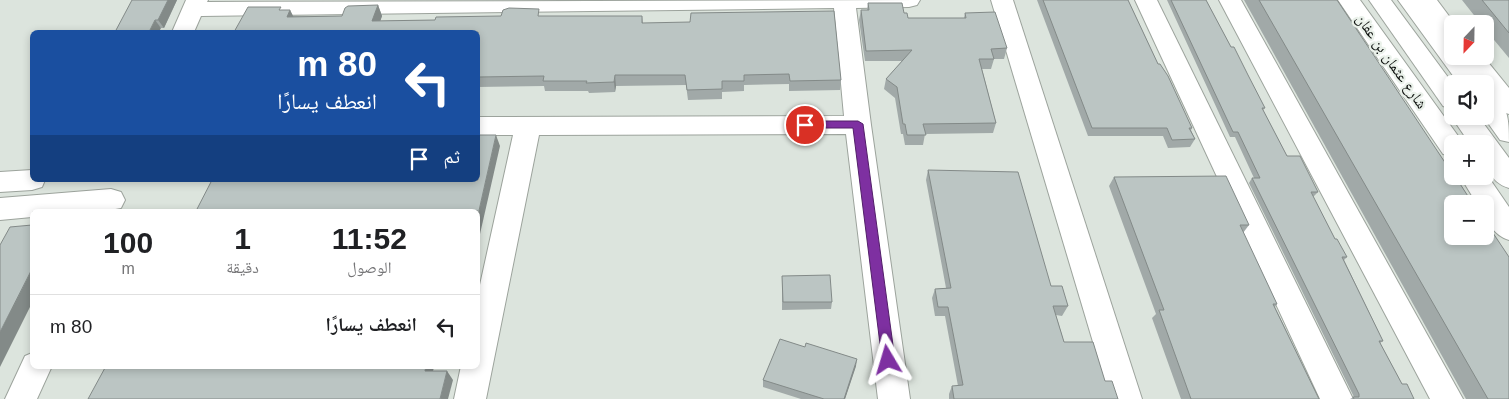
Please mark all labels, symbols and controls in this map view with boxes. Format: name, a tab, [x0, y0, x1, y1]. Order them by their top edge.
street label: شارع عثمان بن عفان	[1351, 10, 1431, 113]
north arrow	[1444, 15, 1494, 65]
map controls	[1444, 15, 1494, 245]
text: 80 m	[297, 44, 377, 83]
icon: left	[395, 50, 460, 115]
button: sound	[1444, 75, 1494, 125]
text: انعطف يسارًا	[277, 89, 377, 114]
pin	[784, 104, 826, 146]
icon: arrive	[791, 111, 819, 139]
button: +	[1444, 135, 1494, 185]
icon: arrive	[405, 145, 433, 173]
text: ثم	[443, 146, 460, 167]
button: −	[1444, 195, 1494, 245]
text: 1	[234, 222, 251, 255]
text: 11:52	[332, 222, 407, 255]
text: 100	[103, 226, 153, 259]
text: دقيقة	[226, 259, 259, 276]
text: الوصول	[347, 259, 392, 276]
text: m	[121, 260, 135, 277]
icon: left	[432, 313, 460, 341]
text: انعطف يسارًا	[326, 314, 417, 335]
text: 80 m	[50, 316, 92, 337]
position arrow	[861, 333, 913, 385]

